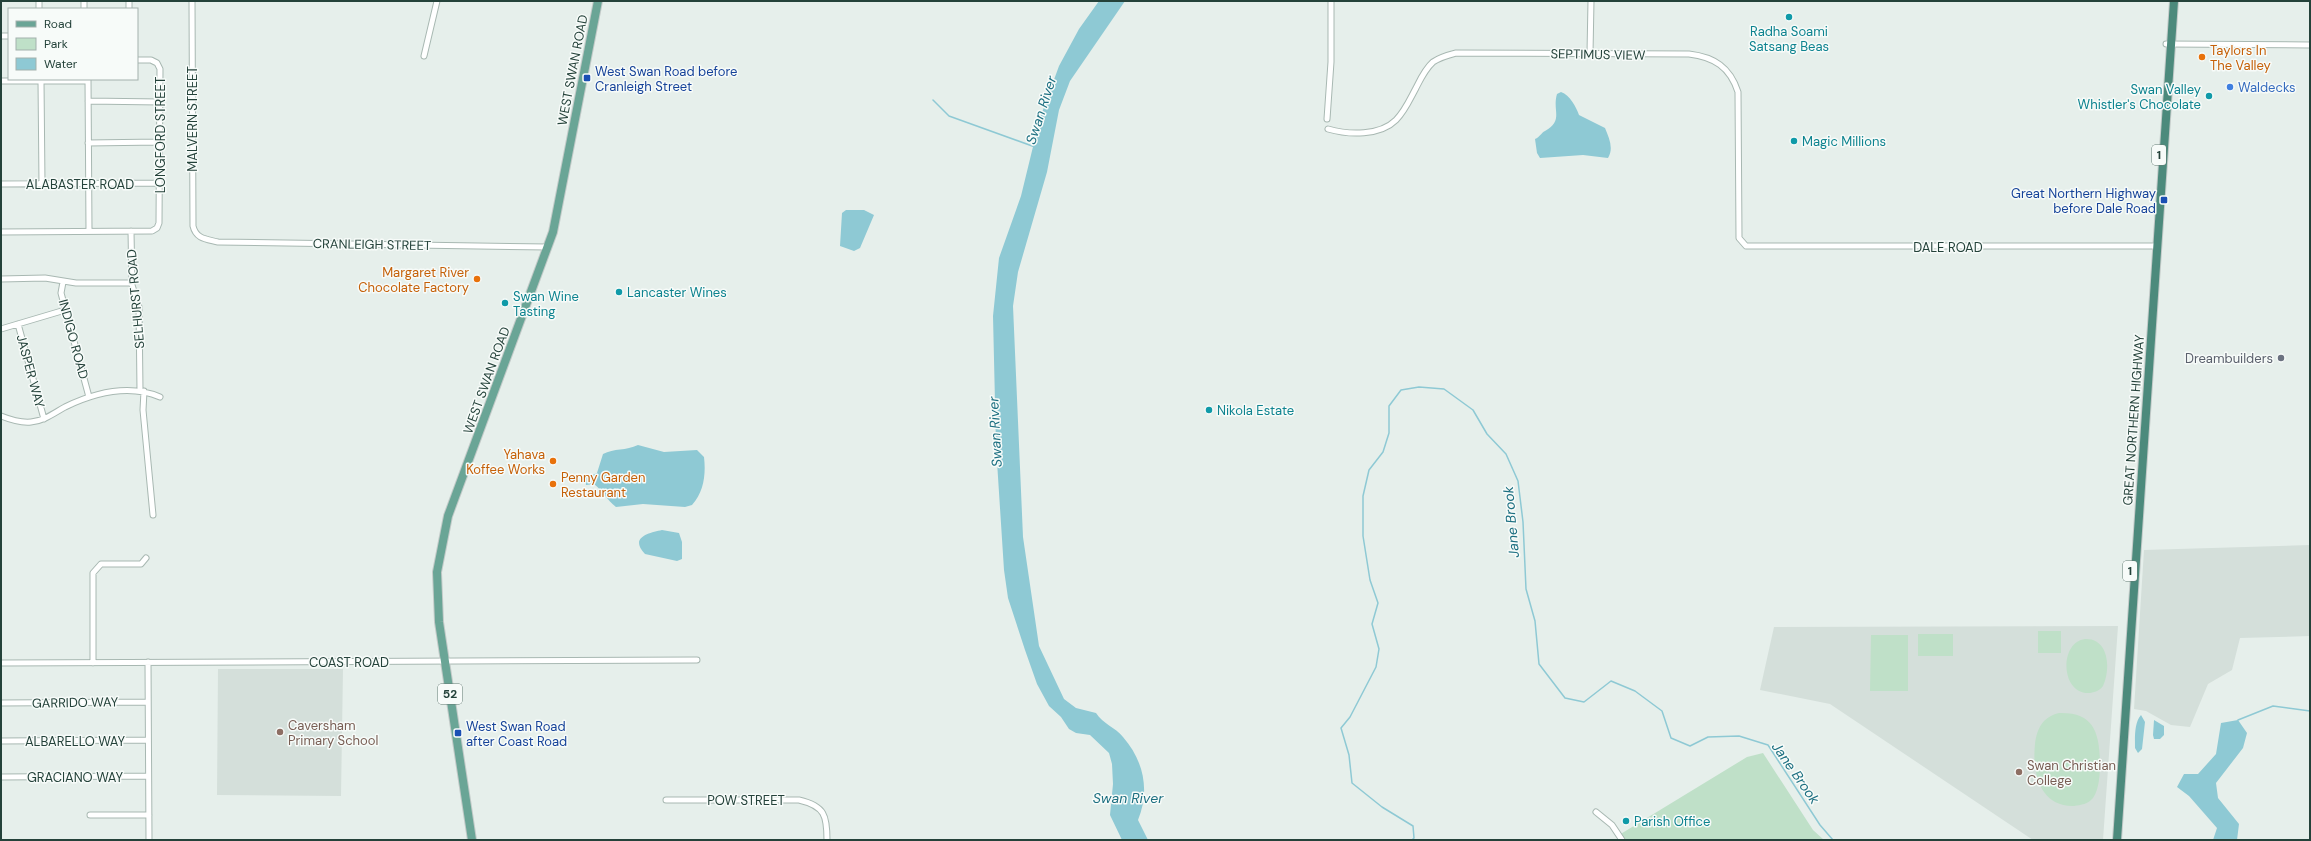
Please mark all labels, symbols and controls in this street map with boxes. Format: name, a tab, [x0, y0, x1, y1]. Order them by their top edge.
legend	[8, 8, 138, 80]
marker: Radha Soami Satsang Beas	[1784, 12, 1794, 22]
street label: WEST SWAN ROAD	[553, 13, 592, 127]
text: Road	[44, 16, 72, 32]
place label: Radha Soami Satsang Beas	[1749, 23, 1829, 55]
text: Park	[44, 36, 68, 52]
place label: Taylors In The Valley	[2210, 42, 2271, 74]
street label: SEPTIMUS VIEW	[1550, 45, 1646, 64]
marker: Taylors In The Valley	[2197, 52, 2207, 62]
text: Water	[44, 56, 78, 72]
place label: West Swan Road before Cranleigh Street	[595, 63, 737, 95]
street label: MALVERN STREET	[184, 66, 201, 172]
marker: West Swan Road before Cranleigh Street	[582, 73, 592, 83]
water label: Swan River	[1022, 73, 1061, 146]
street label: LONGFORD STREET	[152, 77, 169, 193]
place label: Waldecks	[2238, 79, 2296, 96]
place label: Swan Valley Whistler's Chocolate	[2078, 81, 2201, 113]
marker: Waldecks	[2225, 82, 2235, 92]
marker: Swan Valley Whistler's Chocolate	[2204, 91, 2214, 101]
place label: Magic Millions	[1802, 133, 1886, 150]
marker: Magic Millions	[1789, 136, 1799, 146]
road number: 1	[2152, 145, 2166, 165]
street label: ALABASTER ROAD	[26, 176, 134, 193]
place label: Great Northern Highway before Dale Road	[2011, 185, 2156, 217]
marker: Great Northern Highway before Dale Road	[2159, 195, 2169, 205]
street label: CRANLEIGH STREET	[313, 235, 431, 254]
street label: DALE ROAD	[1913, 239, 1983, 256]
street label: SELHURST ROAD	[123, 249, 148, 349]
place label: Margaret River Chocolate Factory	[358, 264, 469, 296]
marker: Margaret River Chocolate Factory	[472, 274, 482, 284]
place label: Lancaster Wines	[627, 284, 727, 301]
marker: Lancaster Wines	[614, 287, 624, 297]
place label: Swan Wine Tasting	[513, 288, 579, 320]
street label: INDIGO ROAD	[55, 297, 92, 381]
marker: Swan Wine Tasting	[500, 298, 510, 308]
street label: WEST SWAN ROAD	[459, 324, 514, 436]
street label: JASPER WAY	[13, 333, 49, 410]
street label: GREAT NORTHERN HIGHWAY	[2119, 334, 2148, 506]
place label: Dreambuilders	[2185, 350, 2273, 367]
marker: Dreambuilders	[2276, 353, 2286, 363]
water label: Swan River	[984, 395, 1006, 468]
place label: Nikola Estate	[1217, 402, 1294, 419]
marker: Nikola Estate	[1204, 405, 1214, 415]
place label: Yahava Koffee Works	[466, 446, 545, 478]
marker: Yahava Koffee Works	[548, 456, 558, 466]
place label: Penny Garden Restaurant	[561, 469, 645, 501]
marker: Penny Garden Restaurant	[548, 479, 558, 489]
water label: Jane Brook	[1499, 485, 1523, 559]
road number: 1	[2123, 561, 2137, 581]
street label: COAST ROAD	[309, 654, 389, 671]
road number: 52	[438, 684, 462, 704]
street label: GARRIDO WAY	[32, 693, 119, 712]
place label: Caversham Primary School	[288, 717, 378, 749]
place label: West Swan Road after Coast Road	[466, 718, 567, 750]
marker: Caversham Primary School	[275, 727, 285, 737]
marker: West Swan Road after Coast Road	[453, 728, 463, 738]
street label: ALBARELLO WAY	[25, 733, 126, 750]
water label: Jane Brook	[1768, 738, 1824, 808]
place label: Swan Christian College	[2027, 757, 2116, 789]
marker: Swan Christian College	[2014, 767, 2024, 777]
street label: GRACIANO WAY	[27, 769, 123, 786]
water label: Swan River	[1093, 789, 1164, 807]
street label: POW STREET	[707, 792, 785, 809]
place label: Parish Office	[1634, 813, 1710, 830]
marker: Parish Office	[1621, 816, 1631, 826]

